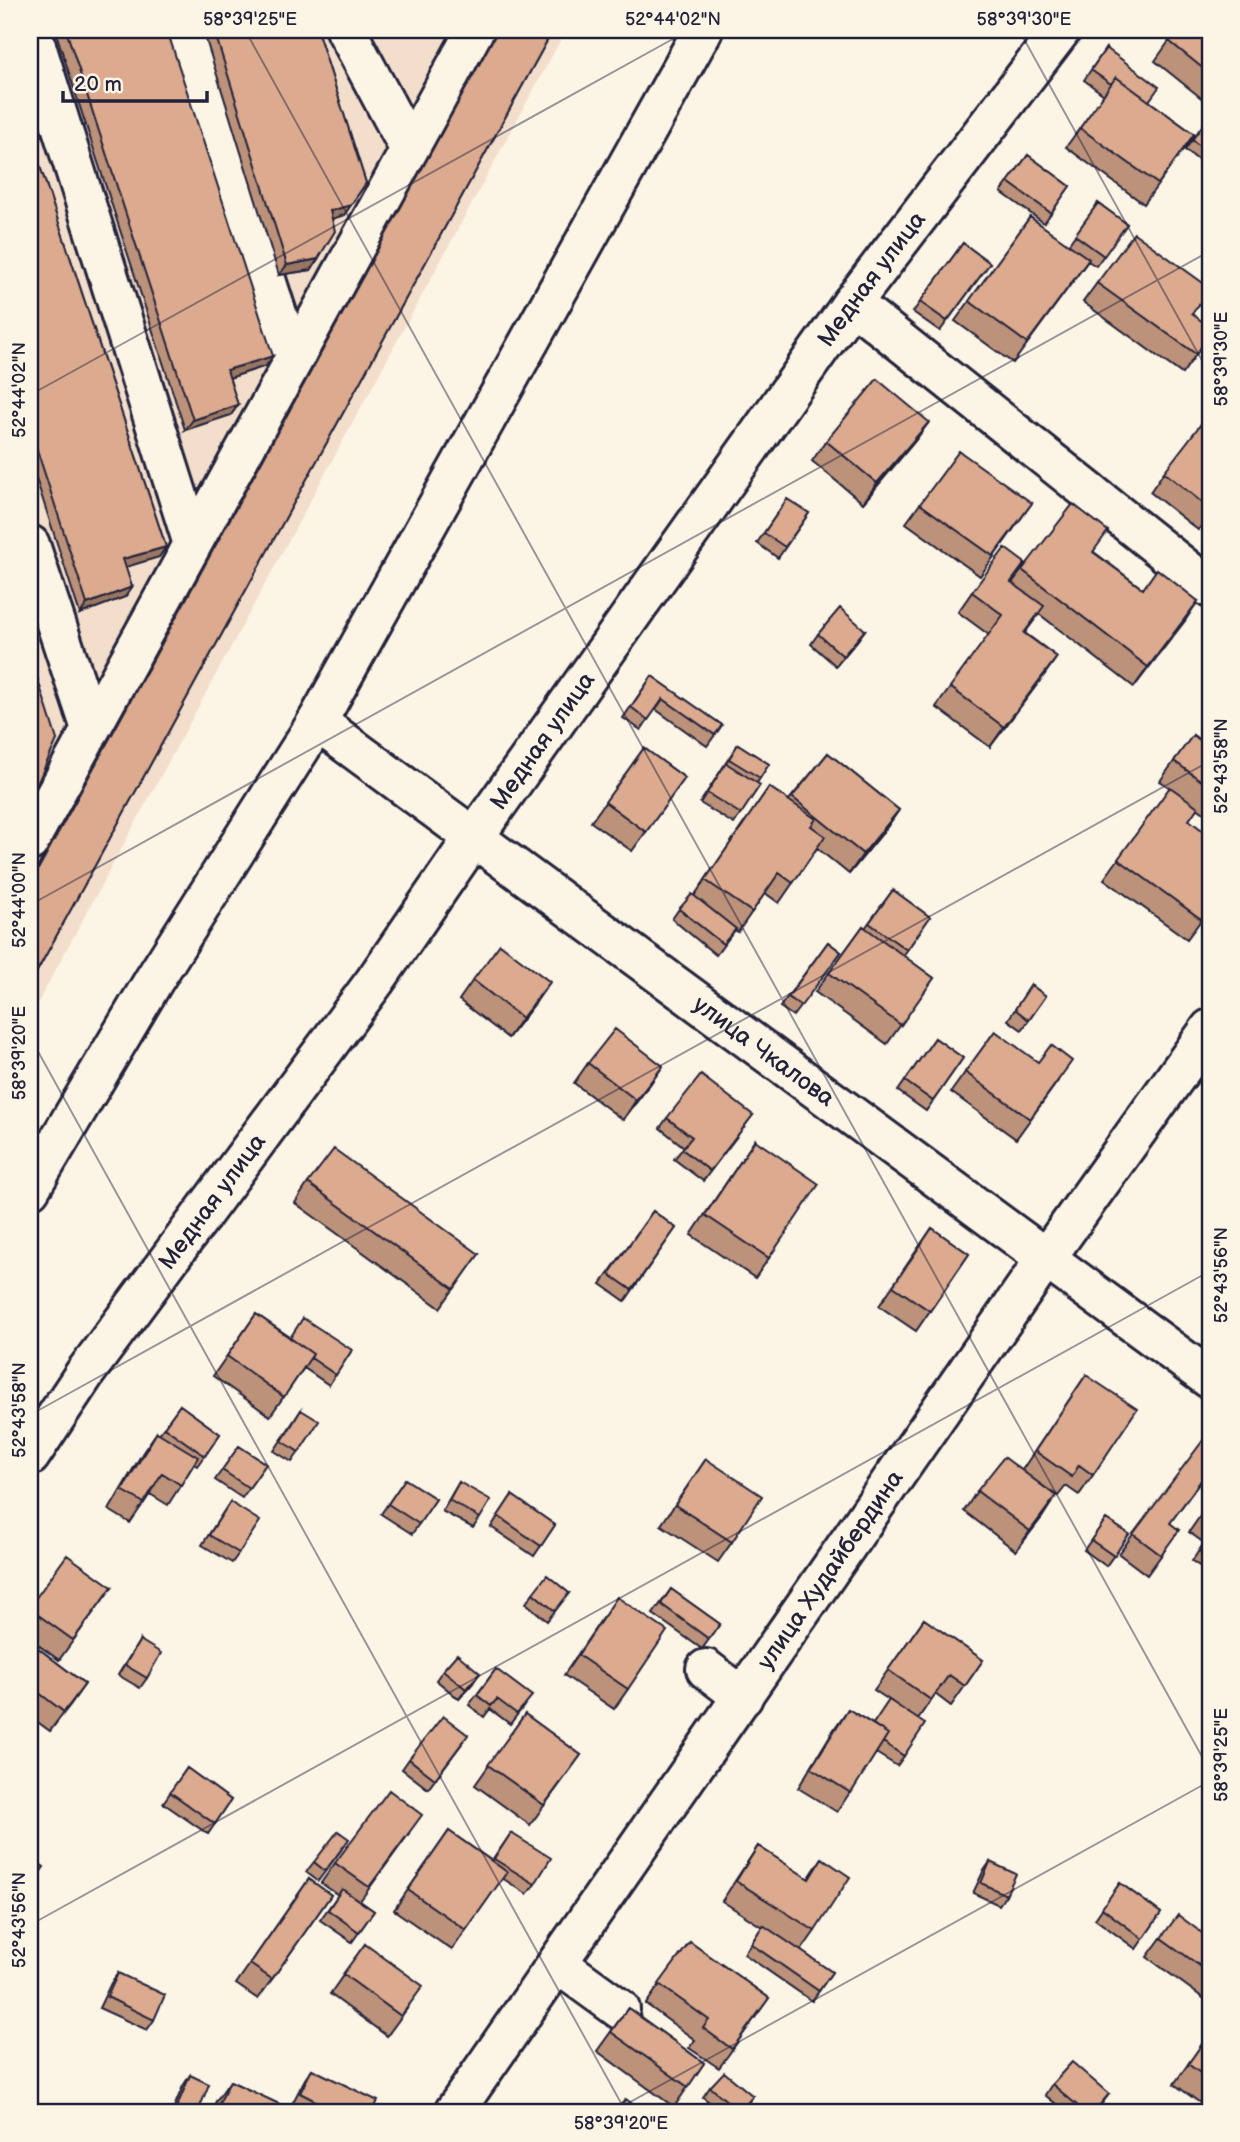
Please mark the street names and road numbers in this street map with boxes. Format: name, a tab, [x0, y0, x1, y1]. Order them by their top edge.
street label: Медная улица	[812, 206, 932, 353]
street label: Медная улица	[484, 666, 601, 815]
street label: улица Чкалова	[687, 990, 840, 1113]
street label: Медная улица	[152, 1128, 272, 1275]
street label: улица Худайбердина	[751, 1465, 910, 1675]

